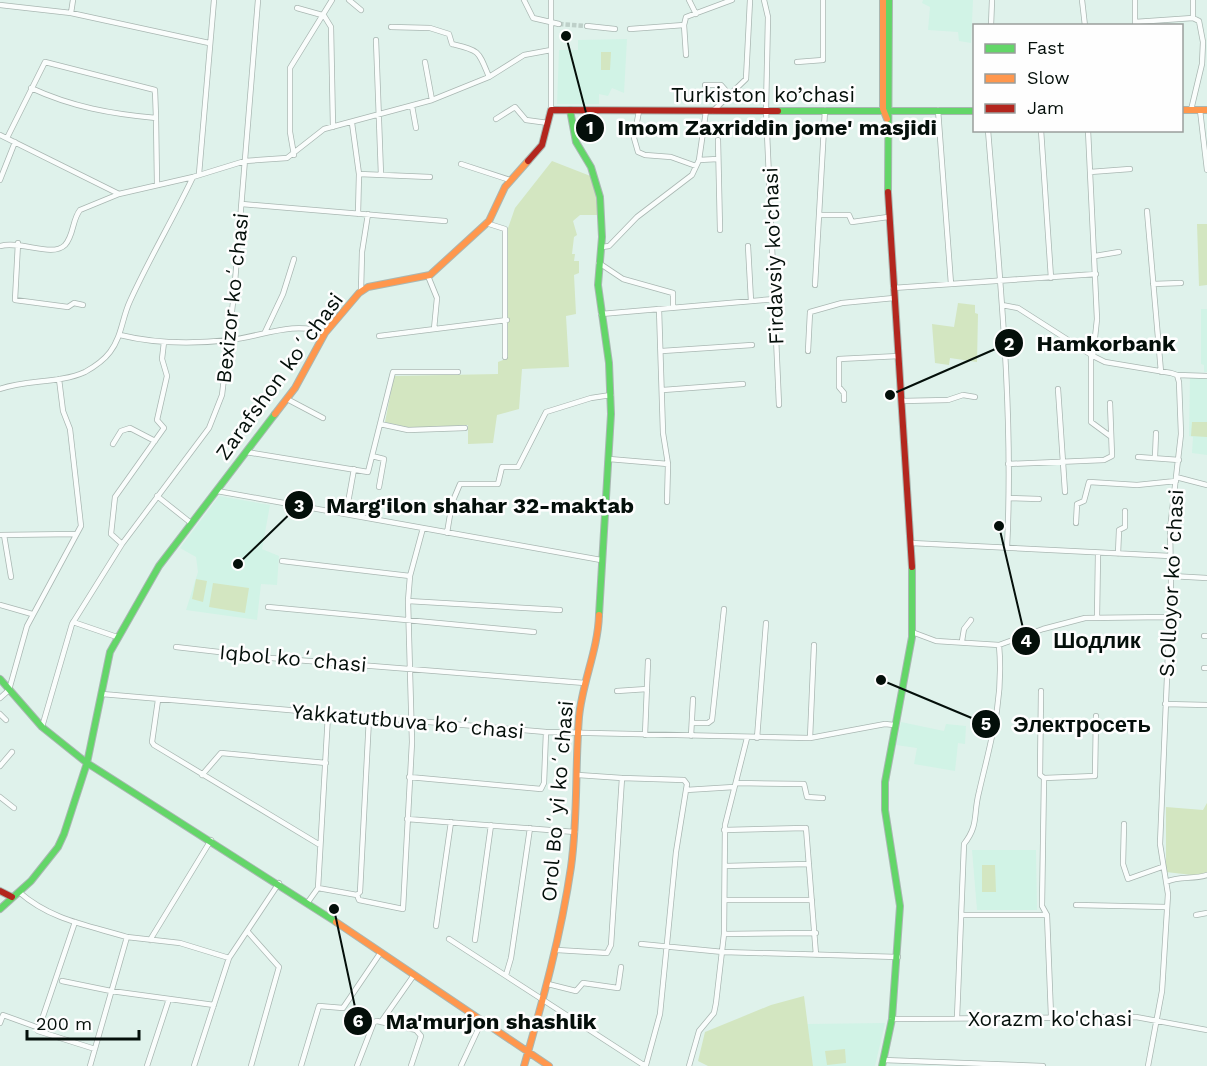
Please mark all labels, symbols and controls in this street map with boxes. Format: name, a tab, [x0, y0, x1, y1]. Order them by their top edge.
legend	[973, 24, 1183, 132]
text: Fast	[1027, 37, 1065, 58]
text: Slow	[1027, 67, 1070, 88]
street label: Turkiston ko’chasi	[671, 82, 855, 107]
text: Jam	[1027, 97, 1064, 118]
callout: Imom Zaxriddin jome' masjidi	[575, 108, 949, 148]
text: Imom Zaxriddin jome' masjidi	[617, 115, 937, 140]
text: 1	[586, 117, 594, 138]
street label: Firdavsiy ko'chasi	[757, 167, 789, 345]
street label: Bexizor koʻchasi	[211, 212, 253, 384]
street label: Zarafshon koʻchasi	[210, 288, 348, 464]
callout: Hamkorbank	[994, 323, 1188, 363]
text: Hamkorbank	[1036, 331, 1176, 356]
text: 2	[1004, 333, 1014, 354]
callout: Marg'ilon shahar 32-maktab	[284, 485, 646, 525]
street label: S.Olloyor koʻchasi	[1154, 489, 1188, 677]
text: Marg'ilon shahar 32-maktab	[326, 493, 634, 518]
text: 3	[294, 495, 304, 516]
callout: Шодлик	[1011, 621, 1153, 661]
text: Шодлик	[1053, 628, 1142, 653]
text: 4	[1020, 630, 1032, 651]
street label: Iqbol koʻchasi	[218, 639, 368, 677]
street label: Yakkatutbuva koʻchasi	[291, 698, 525, 744]
street label: Orol Boʻyi koʻchasi	[536, 699, 578, 903]
callout: Электросеть	[971, 704, 1163, 744]
text: Электросеть	[1013, 712, 1151, 737]
text: 5	[981, 713, 991, 734]
callout: Ma'murjon shashlik	[343, 1001, 608, 1041]
scale bar	[27, 1003, 140, 1041]
street label: Xorazm ko'chasi	[968, 1006, 1132, 1031]
text: Ma'murjon shashlik	[385, 1009, 597, 1034]
text: 6	[352, 1010, 364, 1031]
text: 200 m	[36, 1013, 92, 1034]

